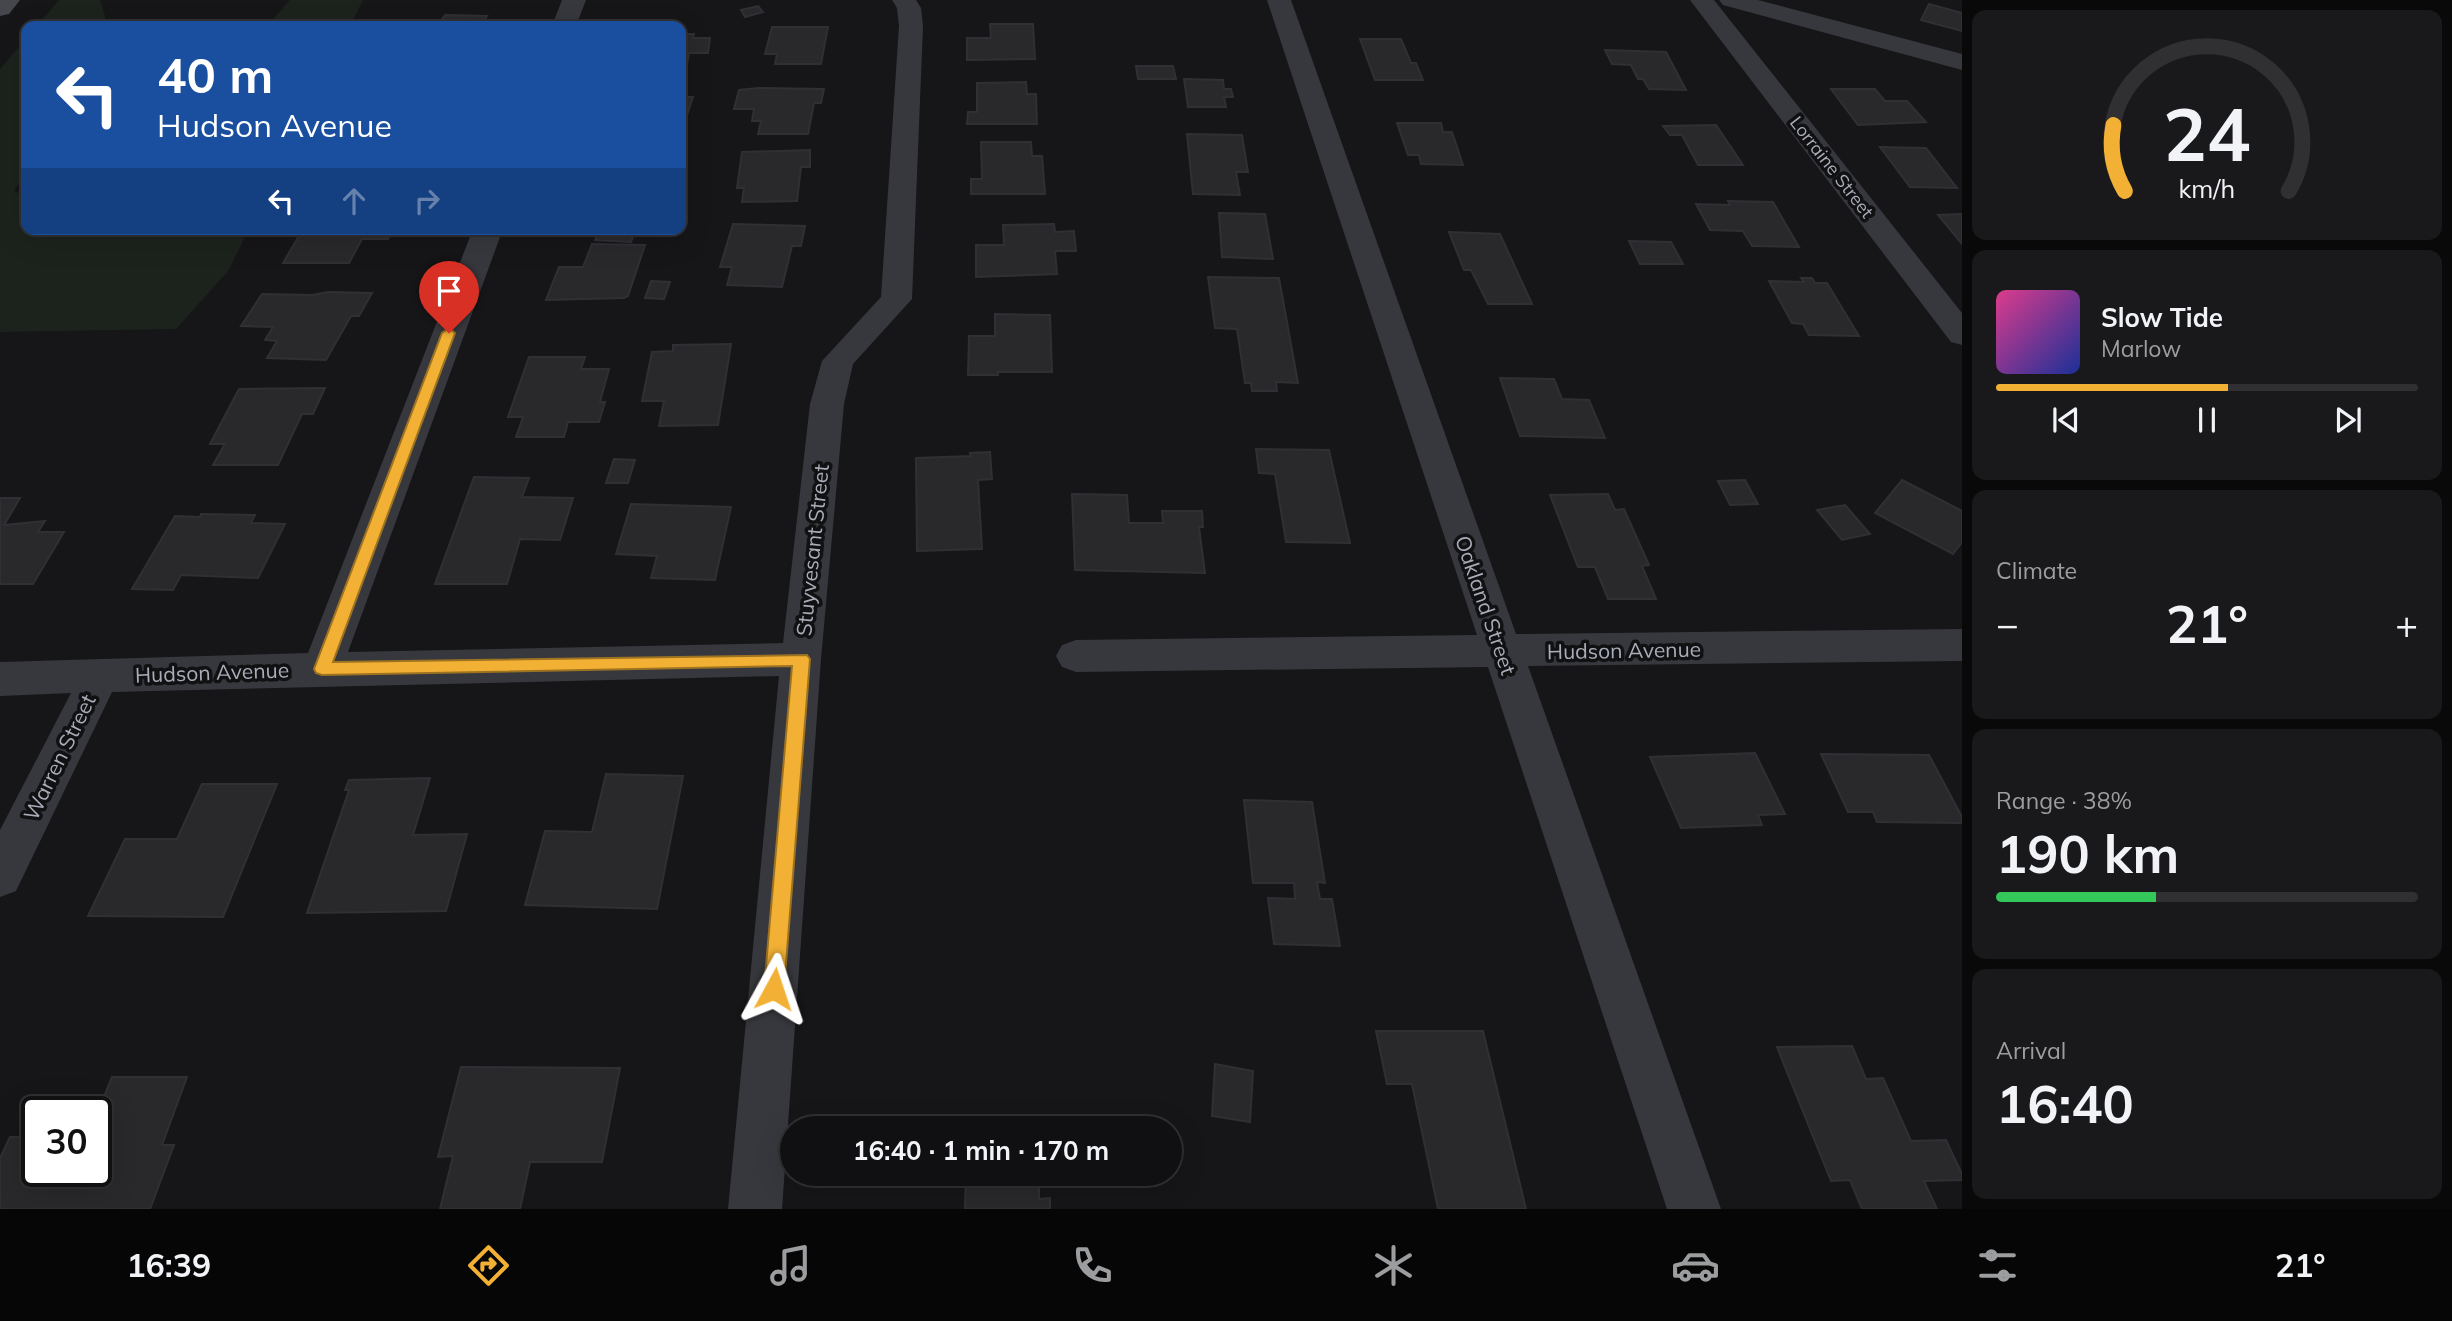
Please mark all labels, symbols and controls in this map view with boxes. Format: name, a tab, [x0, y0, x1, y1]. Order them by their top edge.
text: 40 m	[157, 44, 273, 105]
icon: left	[42, 49, 133, 140]
text: 24	[2163, 88, 2251, 179]
text: Hudson Avenue	[157, 105, 392, 145]
street label: Lorraine Street	[1785, 112, 1879, 222]
text: km/h	[2179, 173, 2235, 204]
icon: left	[262, 182, 300, 220]
icon: ahead	[335, 182, 373, 220]
icon: right	[408, 182, 446, 220]
pin	[419, 261, 479, 333]
icon: arrive	[430, 272, 468, 310]
text: Slow Tide	[2101, 301, 2223, 334]
text: Marlow	[2101, 334, 2181, 363]
icon: previous	[2047, 401, 2085, 439]
icon: pause	[2188, 401, 2226, 439]
icon: next	[2329, 401, 2367, 439]
street label: Stuyvesant Street	[790, 463, 834, 637]
street label: Oakland Street	[1450, 532, 1522, 678]
text: Climate	[1996, 556, 2077, 585]
text: 21°	[2166, 591, 2248, 656]
text: −	[1996, 600, 2019, 648]
text: +	[2395, 600, 2418, 648]
street label: Hudson Avenue	[1547, 636, 1701, 664]
street label: Hudson Avenue	[135, 656, 289, 688]
street label: Warren Street	[17, 690, 101, 824]
text: Range · 38%	[1996, 786, 2132, 815]
text: 190 km	[1996, 821, 2179, 886]
position arrow	[737, 952, 811, 1026]
text: Arrival	[1996, 1036, 2066, 1065]
text: 16:40	[1996, 1071, 2134, 1136]
speed limit sign: 30	[21, 1096, 112, 1187]
text: 16:40 · 1 min · 170 m	[853, 1134, 1109, 1167]
icon: directions	[464, 1241, 513, 1290]
icon: music	[766, 1241, 815, 1290]
icon: phone	[1068, 1241, 1117, 1290]
icon: climate	[1369, 1241, 1418, 1290]
icon: car	[1671, 1241, 1720, 1290]
icon: filters	[1973, 1241, 2022, 1290]
text: 16:39	[126, 1245, 211, 1285]
text: 21°	[2275, 1245, 2325, 1285]

